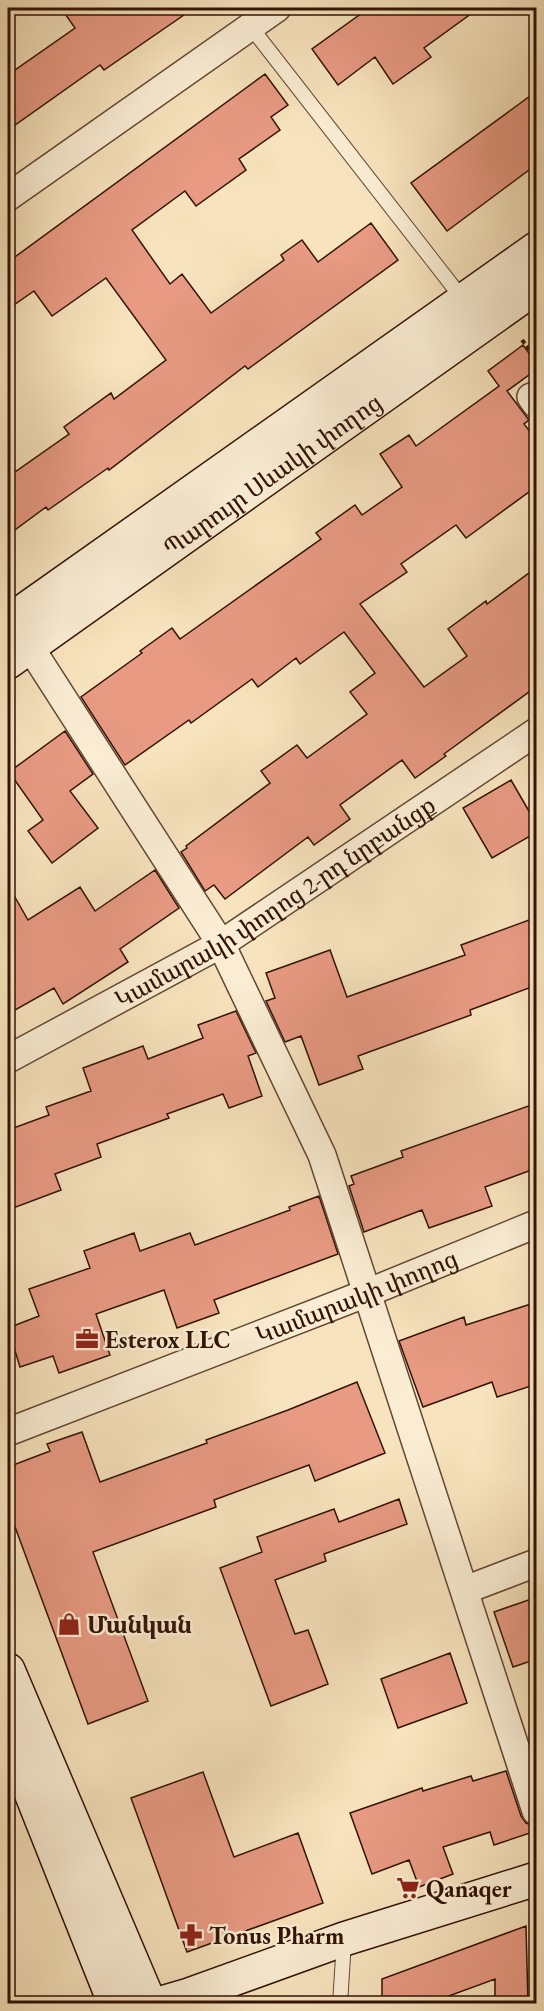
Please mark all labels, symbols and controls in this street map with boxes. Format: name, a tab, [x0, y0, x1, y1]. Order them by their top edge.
street label: Պարույր Սևակի փողոց	[157, 386, 388, 563]
street label: Կամարակի փողոց 2-րդ նրբանցք	[109, 789, 441, 1014]
street label: Կամարակի փողոց	[251, 1242, 462, 1350]
place label: Esterox LLC	[105, 1324, 230, 1355]
office icon: Esterox LLC	[74, 1326, 100, 1352]
place label: Մանկան	[87, 1609, 192, 1640]
shop icon: Մանկան	[56, 1611, 82, 1637]
place label: Qanaqer	[426, 1873, 512, 1905]
supermarket icon: Qanaqer	[395, 1875, 421, 1901]
place label: Tonus Pharm	[209, 1920, 344, 1951]
pharmacy icon: Tonus Pharm	[178, 1922, 204, 1948]

